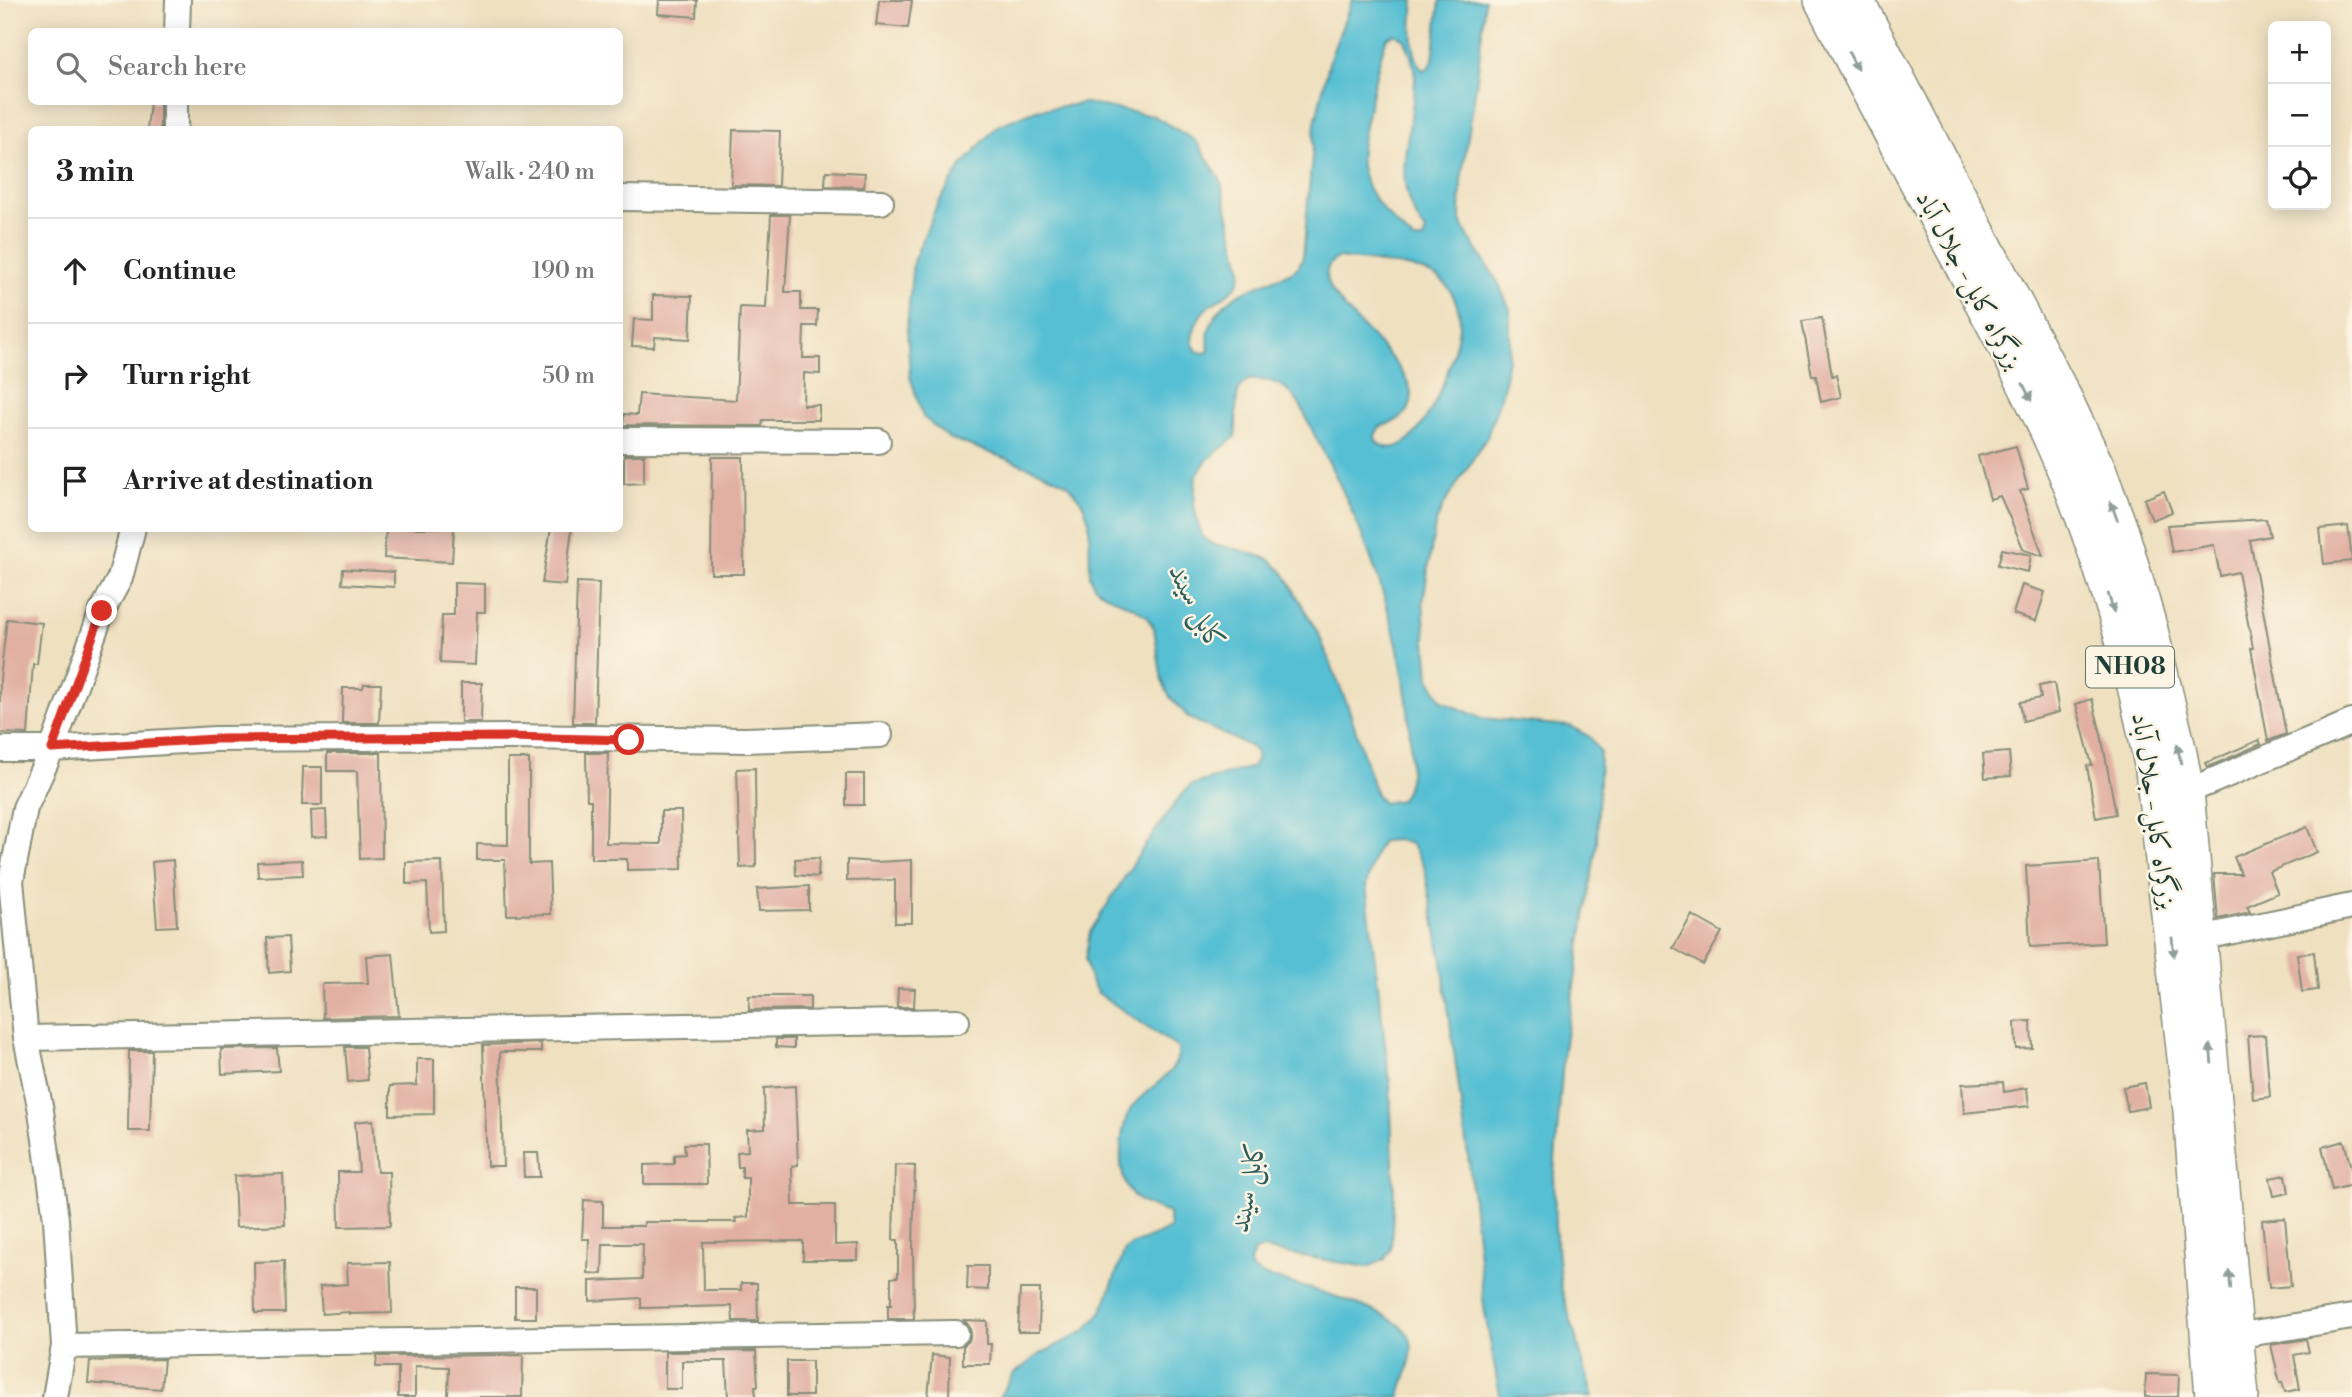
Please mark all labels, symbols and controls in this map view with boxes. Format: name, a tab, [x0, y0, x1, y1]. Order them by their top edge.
map controls	[2268, 21, 2331, 210]
button: +	[2268, 21, 2331, 84]
search box	[28, 28, 623, 105]
icon: search	[52, 48, 90, 86]
text: Search here	[108, 51, 247, 83]
one-way arrow	[1848, 51, 1859, 71]
button: −	[2268, 84, 2331, 147]
button: locate	[2268, 147, 2331, 210]
text: 3 min	[56, 153, 134, 191]
text: Walk · 240 m	[465, 158, 595, 186]
street label: بزرگراه کابل- جلال آباد	[1908, 184, 2032, 376]
icon: ahead	[56, 252, 94, 290]
text: Continue	[123, 255, 236, 287]
text: 190 m	[532, 257, 595, 285]
icon: right	[56, 357, 94, 395]
text: Turn right	[123, 360, 251, 392]
text: 50 m	[542, 362, 595, 390]
one-way arrow	[2022, 382, 2033, 402]
icon: arrive	[56, 462, 94, 500]
text: Arrive at destination	[123, 465, 373, 497]
one-way arrow	[2108, 501, 2119, 522]
water label: کابل سيند	[1159, 558, 1234, 658]
one-way arrow	[2107, 593, 2117, 614]
route end	[86, 595, 117, 626]
road number: NH08	[2086, 646, 2174, 688]
street label: بزرگراه کابل- جلال آباد	[2123, 710, 2186, 912]
route start	[613, 724, 644, 755]
one-way arrow	[2173, 743, 2184, 765]
one-way arrow	[2167, 936, 2178, 958]
one-way arrow	[2205, 1042, 2216, 1064]
water label: کابل سيند	[1222, 1137, 1275, 1235]
one-way arrow	[2224, 1269, 2235, 1291]

